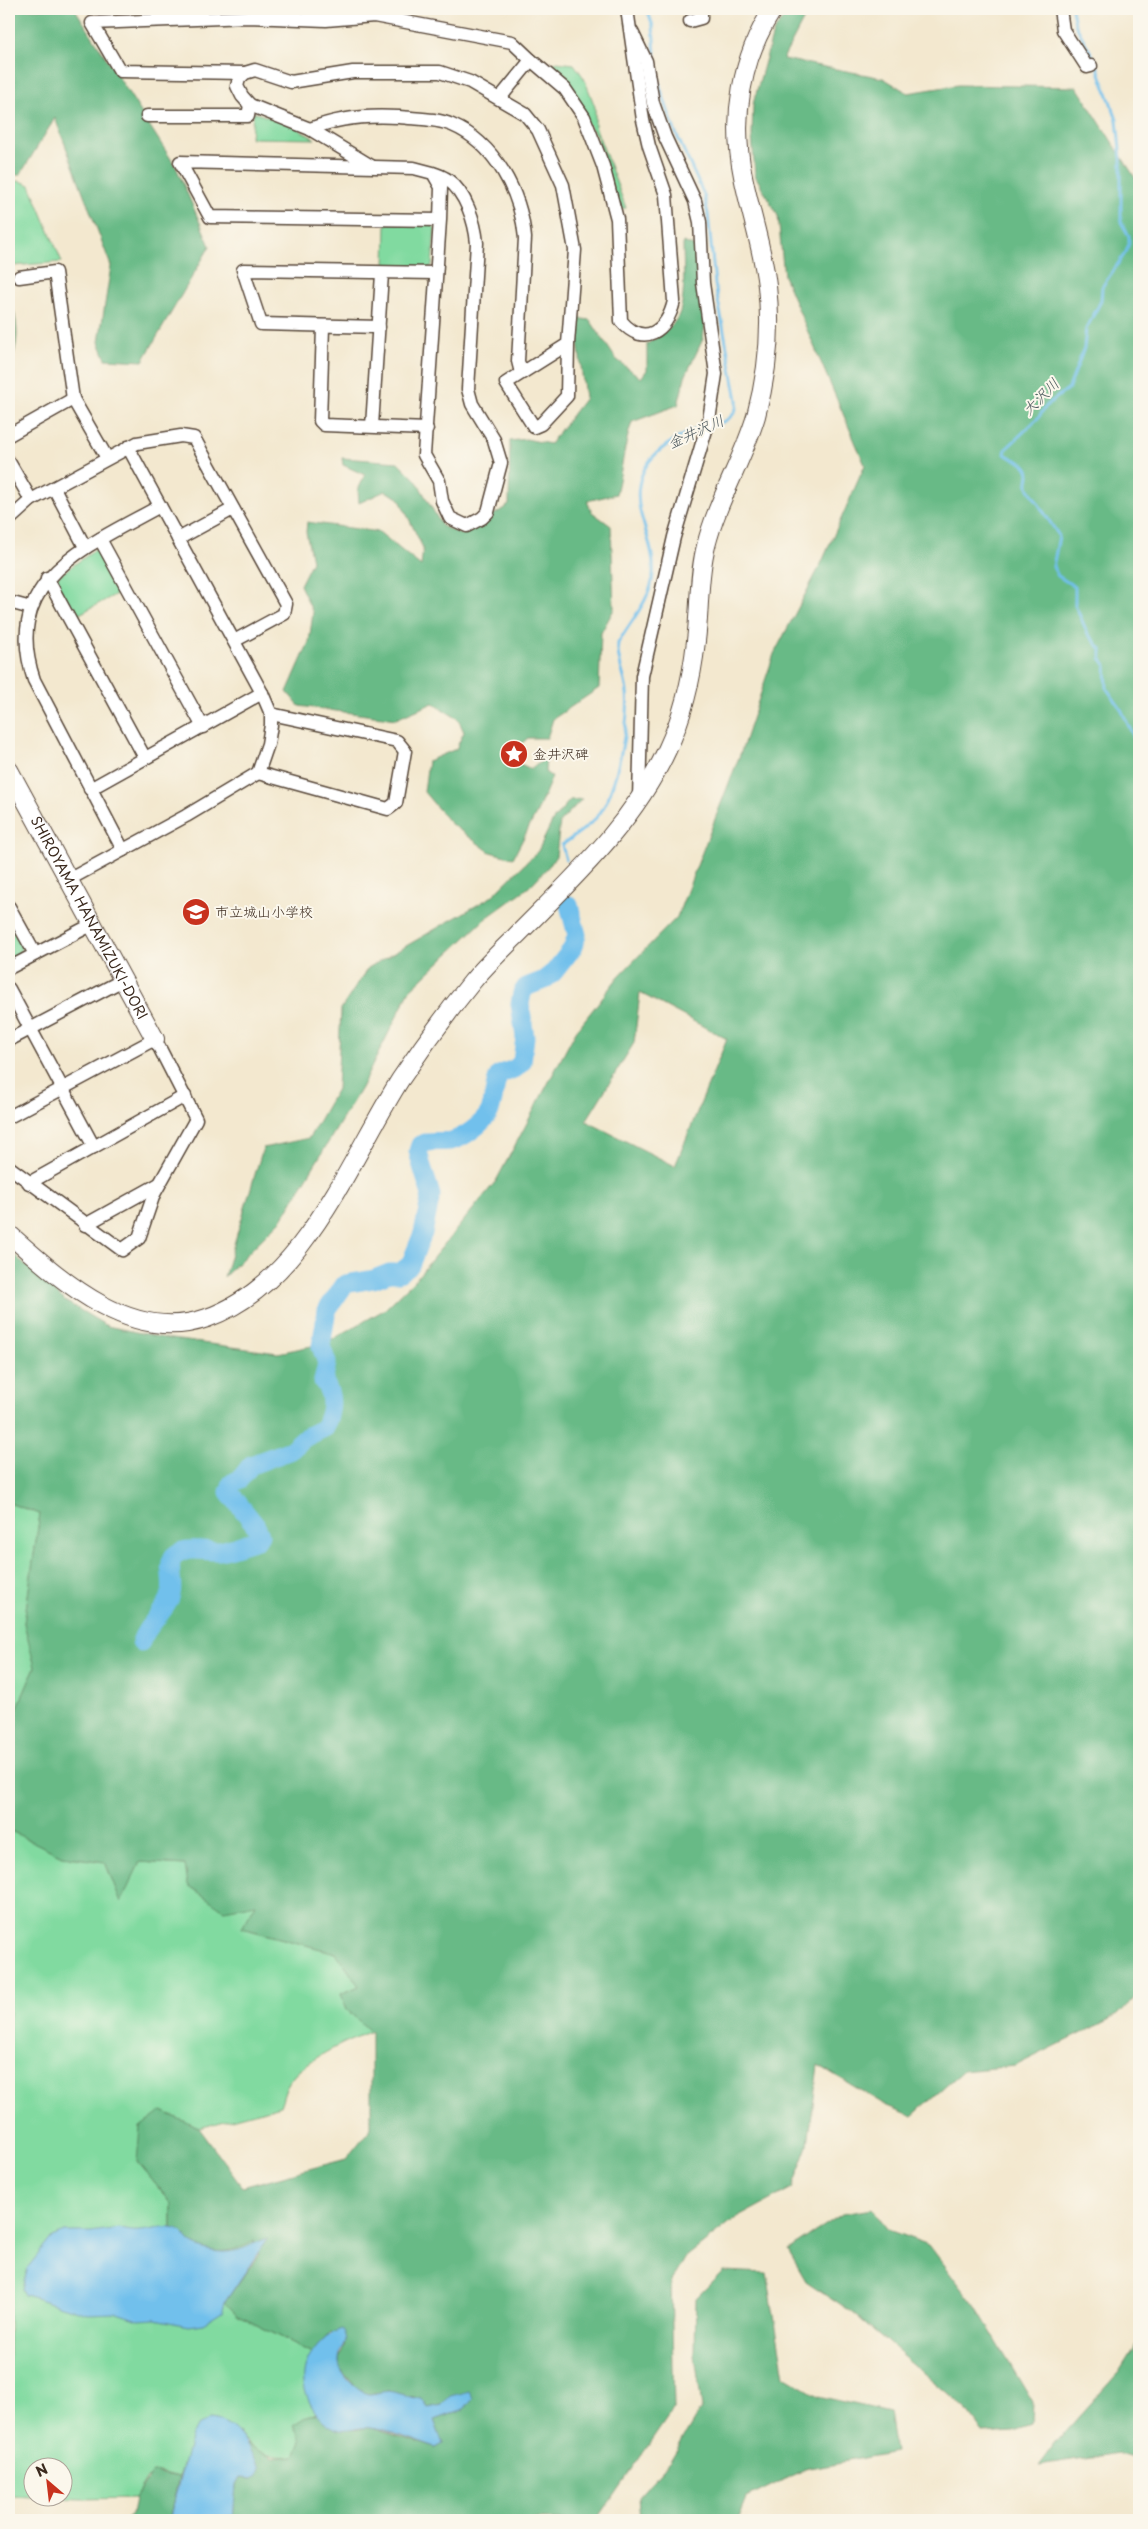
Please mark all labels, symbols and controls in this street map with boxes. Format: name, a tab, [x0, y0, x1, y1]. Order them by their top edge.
water label: 大沢川	[1016, 372, 1064, 420]
water label: 金井沢川	[663, 408, 727, 453]
place icon: 金井沢碑	[499, 739, 529, 769]
place label: 金井沢碑	[533, 743, 589, 764]
street label: SHIROYAMA HANAMIZUKI-DORI	[26, 812, 153, 1023]
school or university icon: 市立城山小学校	[181, 897, 211, 927]
place label: 市立城山小学校	[215, 901, 313, 922]
north arrow	[22, 2456, 72, 2506]
text: N	[32, 2458, 51, 2482]

